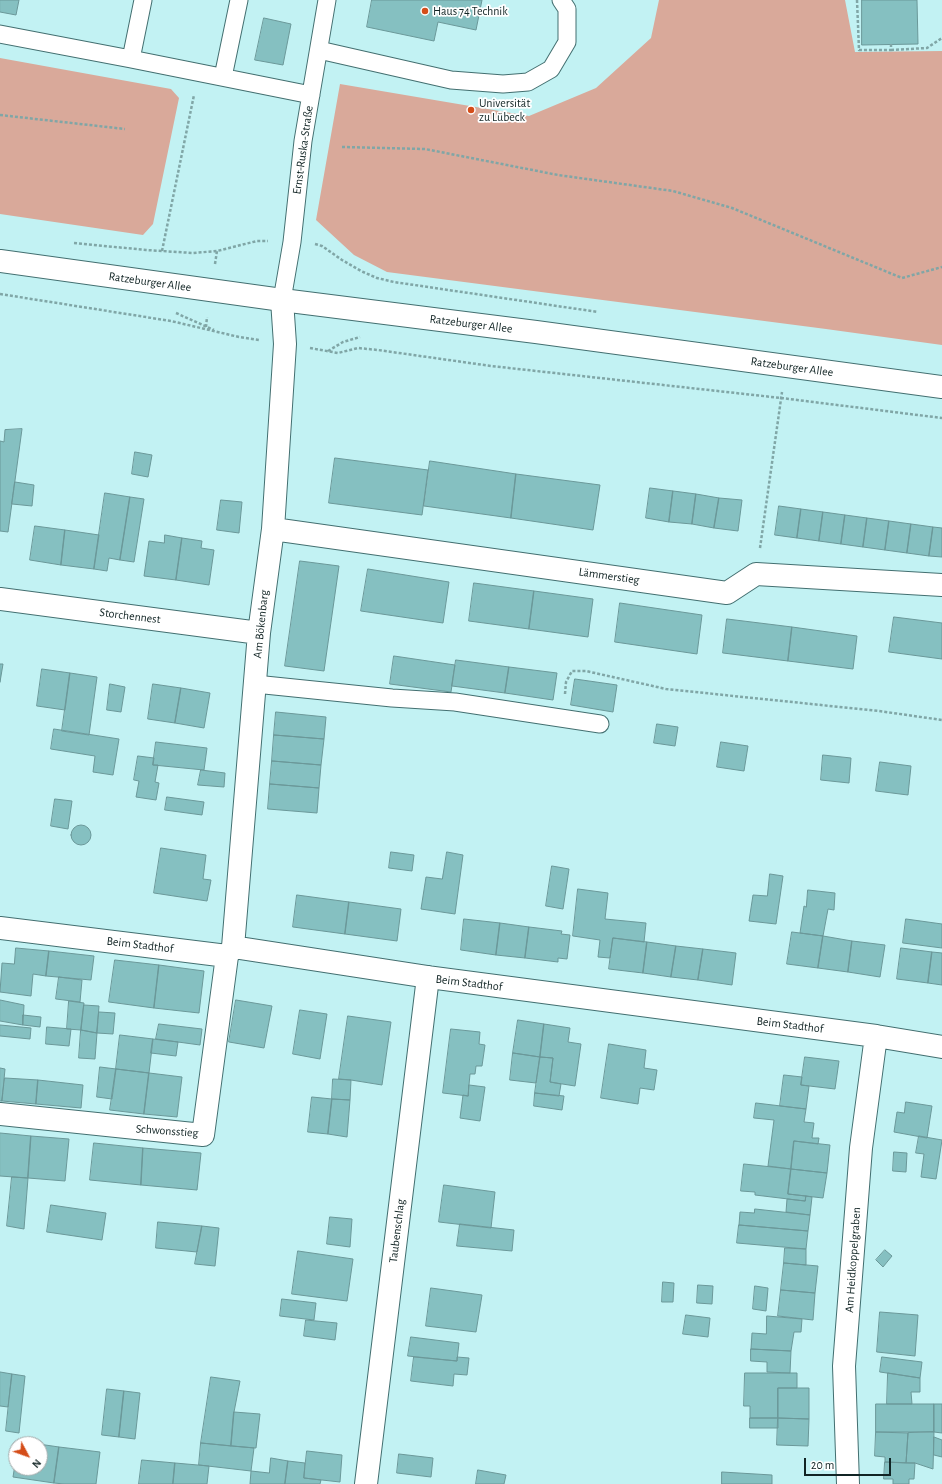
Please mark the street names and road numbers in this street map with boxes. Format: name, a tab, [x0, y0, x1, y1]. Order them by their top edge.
street label: Ernst-Ruska-Straße	[290, 105, 316, 195]
street label: Ratzeburger Allee	[108, 269, 192, 295]
street label: Ratzeburger Allee	[429, 312, 513, 336]
street label: Ratzeburger Allee	[750, 354, 834, 380]
street label: Lämmerstieg	[578, 565, 640, 587]
street label: Am Bökenbarg	[250, 589, 272, 659]
street label: Storchennest	[99, 605, 161, 627]
street label: Beim Stadthof	[106, 934, 174, 956]
street label: Beim Stadthof	[435, 972, 503, 994]
street label: Beim Stadthof	[756, 1014, 824, 1036]
street label: Schwonsstieg	[135, 1122, 199, 1140]
street label: Taubenschlag	[386, 1198, 408, 1264]
street label: Am Heidkoppelgraben	[842, 1207, 864, 1313]

